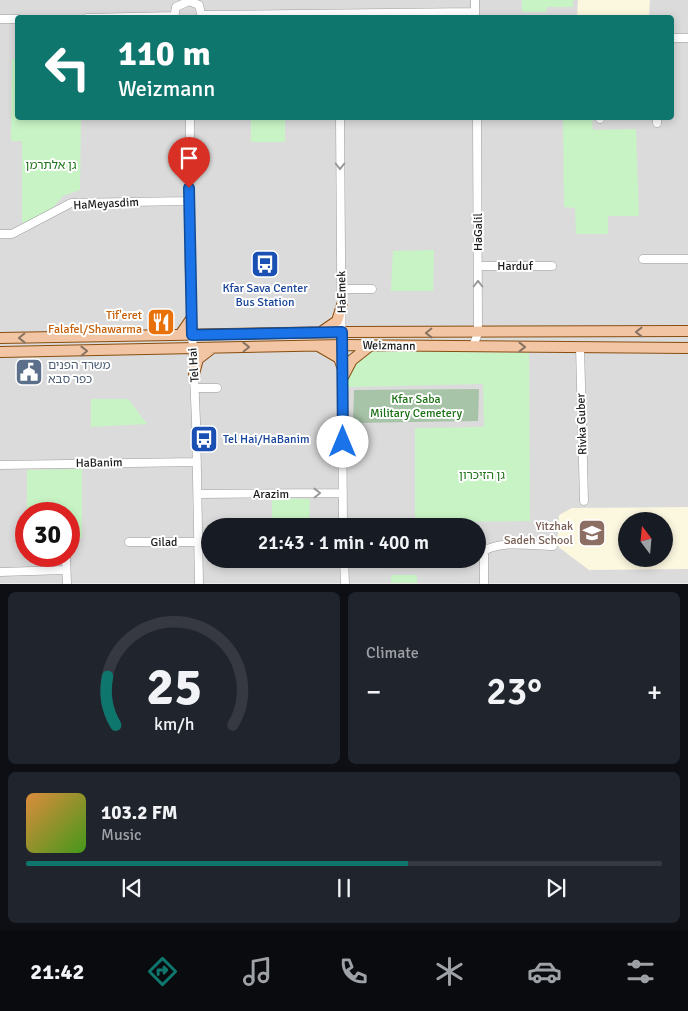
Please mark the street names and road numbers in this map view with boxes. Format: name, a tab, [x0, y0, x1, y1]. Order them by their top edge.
street label: HaMeyasdim	[73, 195, 139, 213]
street label: HaGalil	[471, 212, 486, 251]
street label: Harduf	[497, 259, 534, 274]
street label: HaEmek	[334, 271, 350, 313]
street label: Weizmann	[362, 338, 416, 354]
street label: Tel Hai	[185, 347, 203, 383]
street label: Rivka Guber	[573, 392, 591, 455]
street label: HaBanim	[75, 455, 123, 471]
street label: Arazim	[253, 487, 289, 502]
street label: Gilad	[151, 535, 177, 550]

